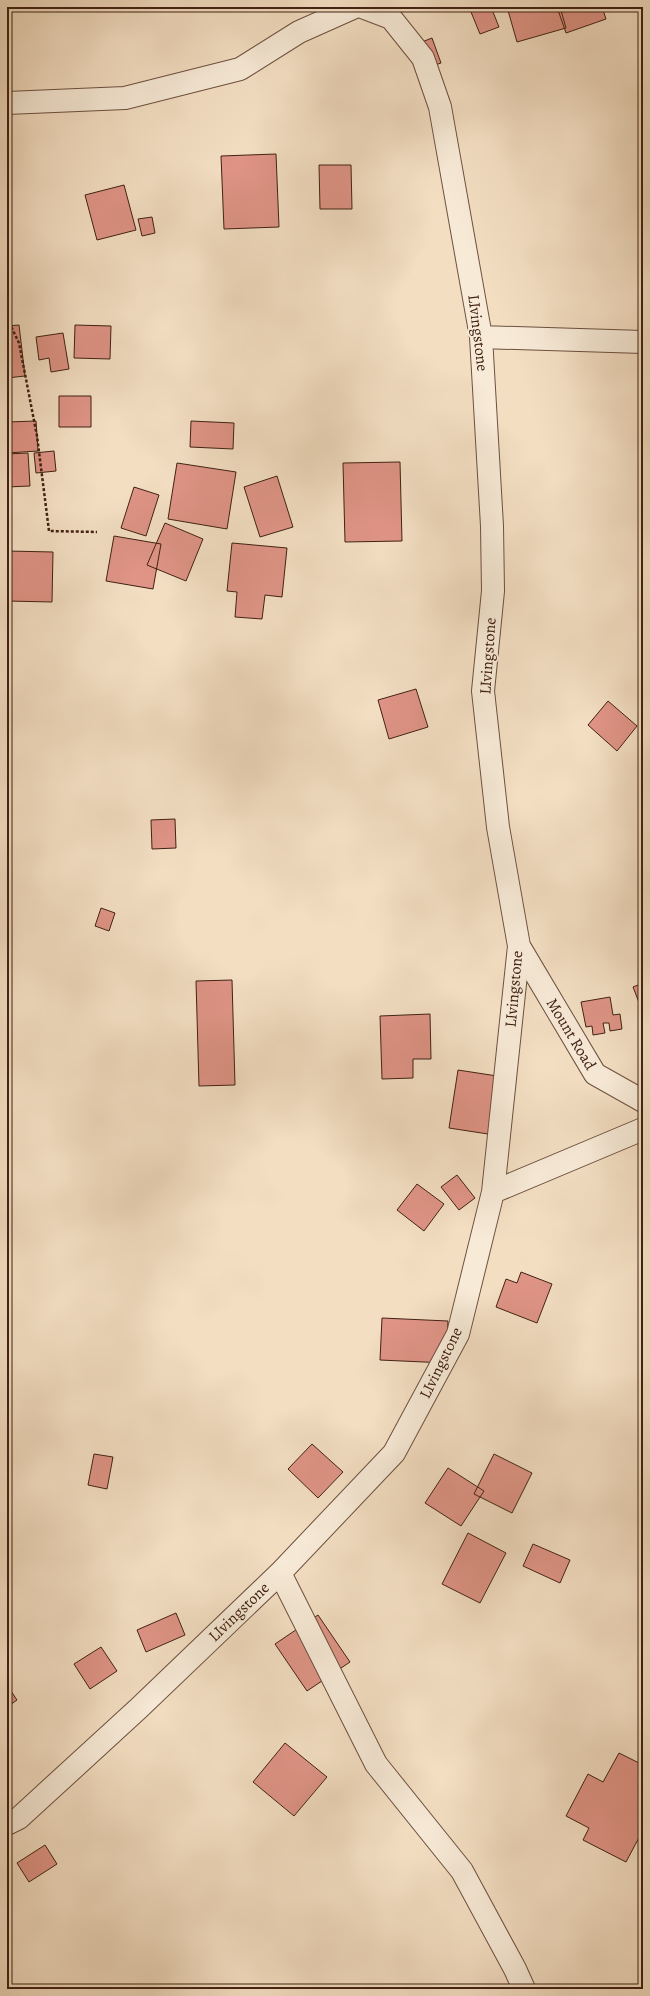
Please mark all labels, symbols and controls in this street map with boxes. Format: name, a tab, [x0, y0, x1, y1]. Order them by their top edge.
street label: LIvingstone	[462, 293, 494, 373]
street label: LIvingstone	[474, 617, 502, 695]
street label: LIvingstone	[500, 950, 528, 1028]
street label: Mount Road	[541, 994, 601, 1074]
street label: LIvingstone	[414, 1324, 468, 1402]
street label: LIvingstone	[204, 1577, 274, 1647]

